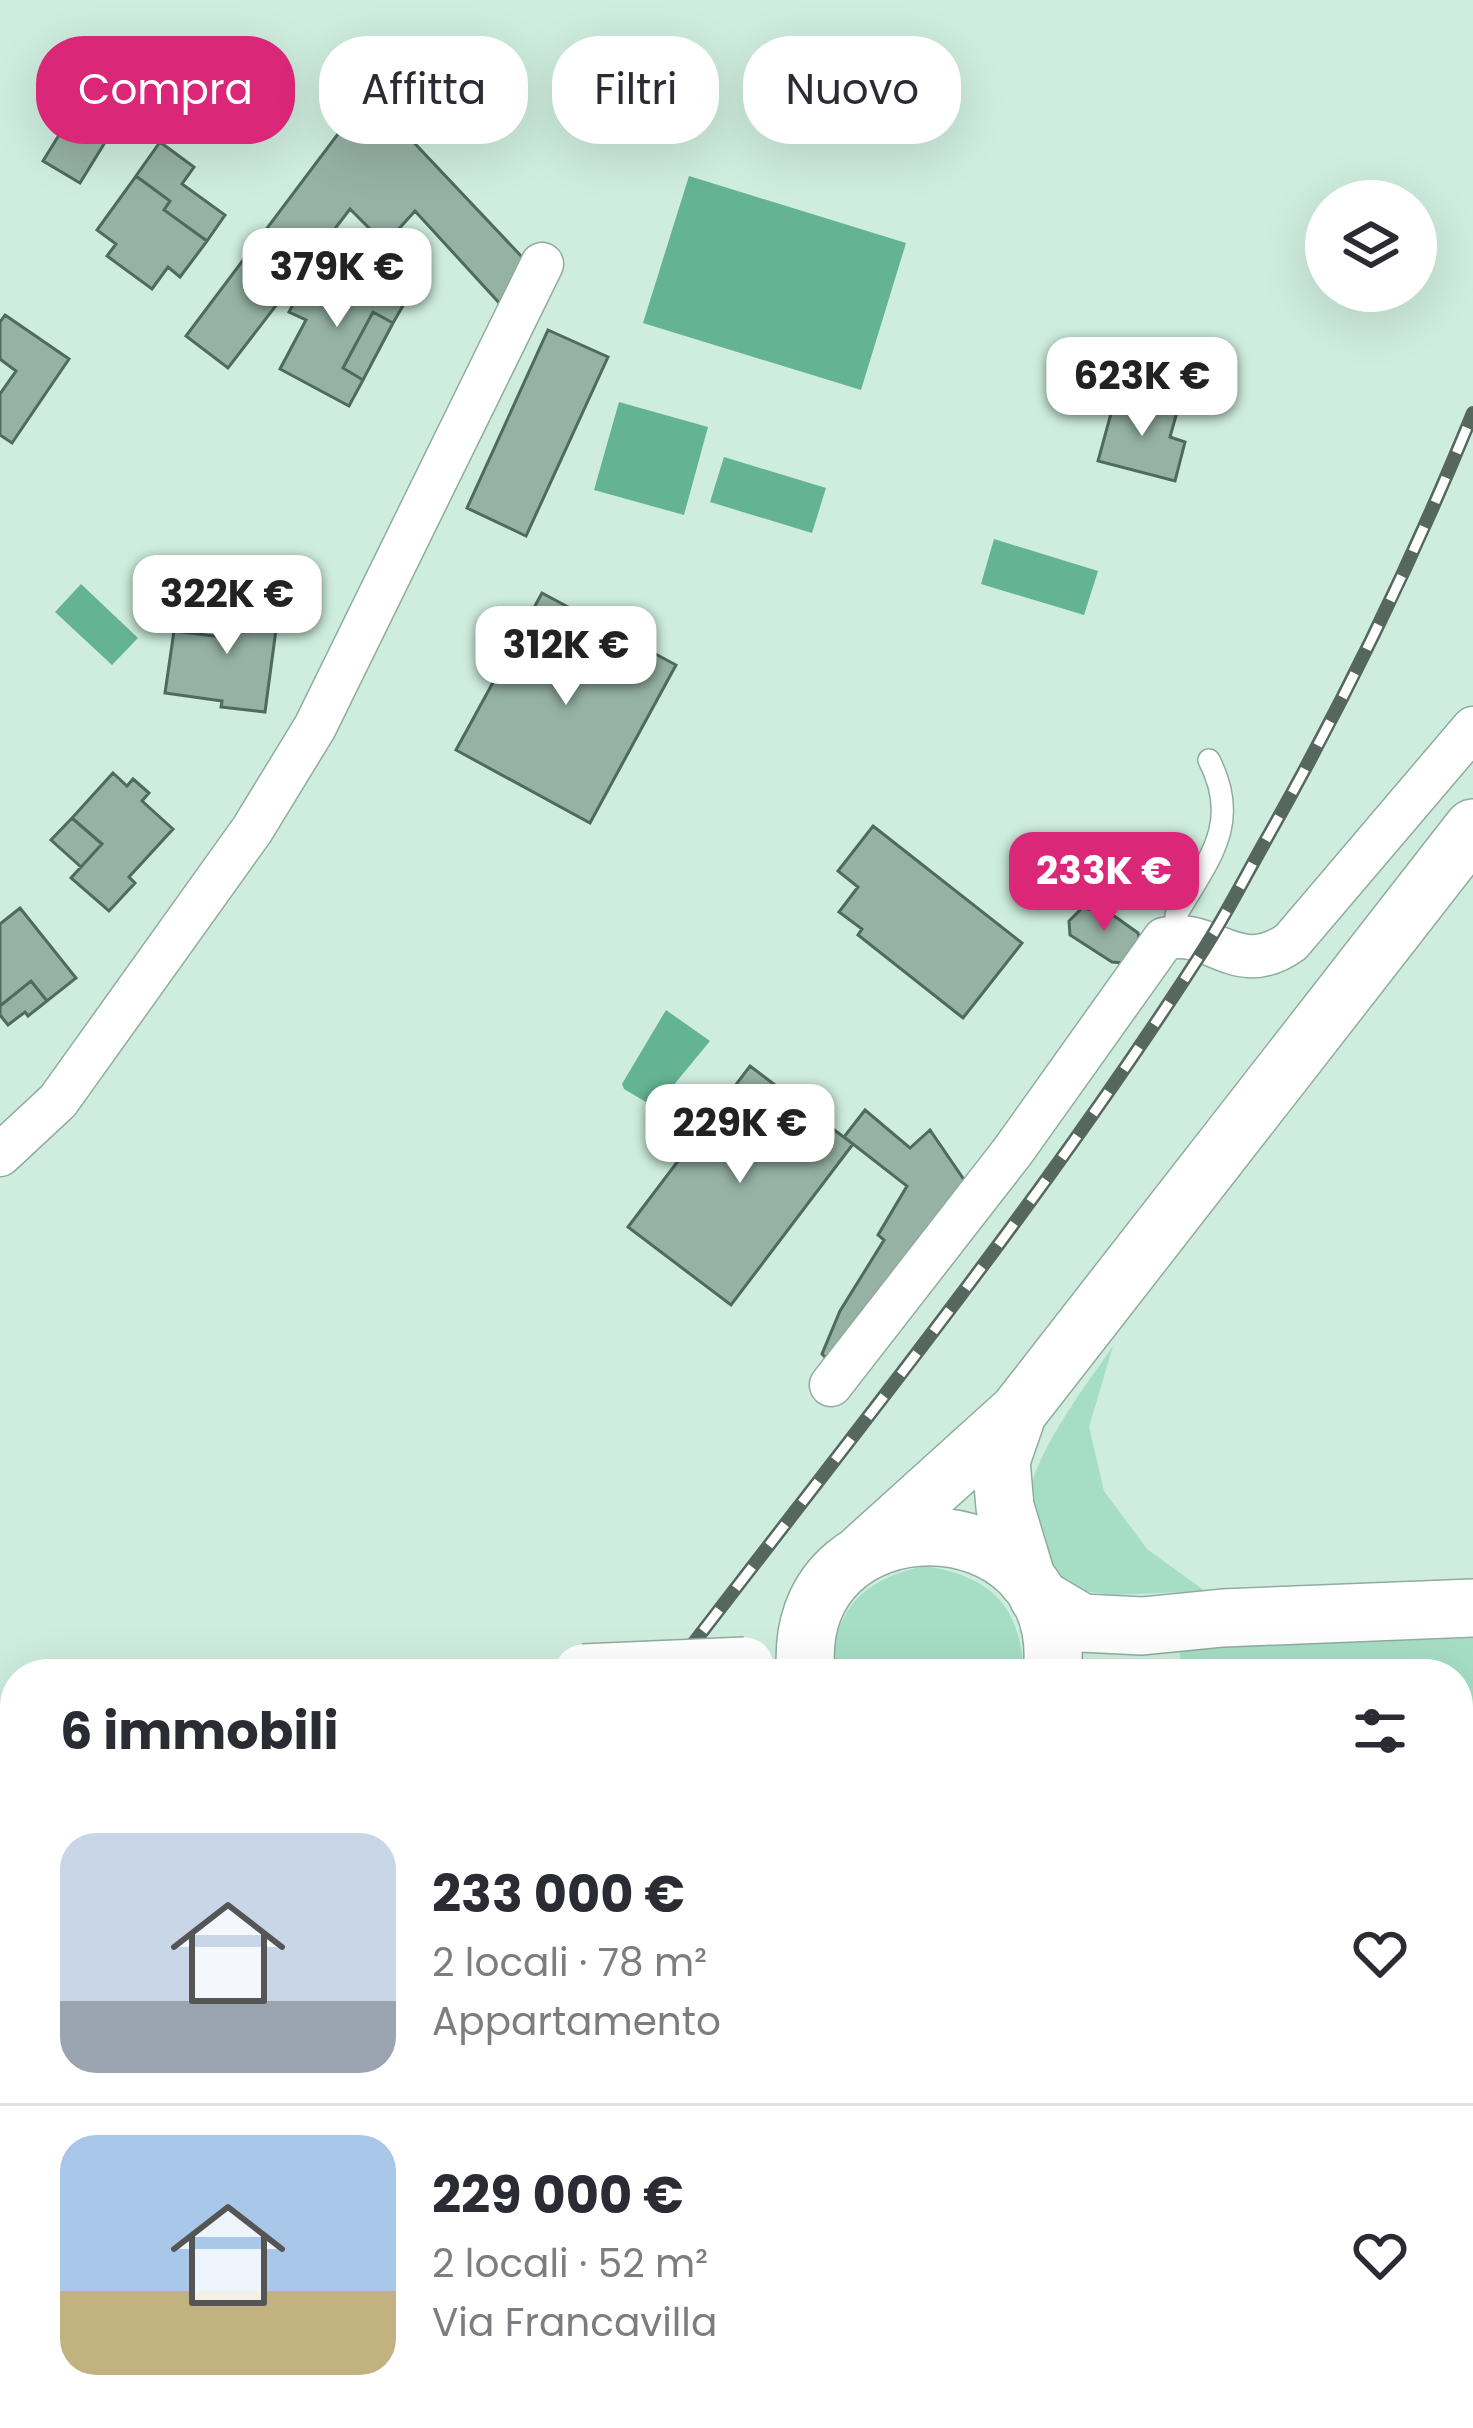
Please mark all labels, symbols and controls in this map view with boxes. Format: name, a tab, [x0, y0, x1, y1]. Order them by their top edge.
chip: Compra	[36, 36, 295, 144]
chip: Affitta	[319, 36, 528, 144]
chip: Filtri	[552, 36, 719, 144]
chip: Nuovo	[743, 36, 961, 144]
map controls	[1305, 180, 1437, 312]
button: layers	[1305, 180, 1437, 312]
pin: 379K €	[239, 228, 435, 330]
text: 379K €	[270, 239, 404, 294]
pin: 623K €	[1044, 337, 1240, 439]
text: 623K €	[1073, 348, 1211, 403]
pin: 322K €	[129, 555, 325, 657]
text: 322K €	[160, 566, 294, 621]
pin: 312K €	[468, 606, 664, 708]
text: 312K €	[502, 617, 630, 672]
pin: 233K €	[1006, 832, 1202, 934]
text: 233K €	[1036, 843, 1172, 898]
pin: 229K €	[642, 1084, 838, 1186]
text: 229K €	[672, 1095, 808, 1150]
text: 6 immobili	[60, 1695, 339, 1767]
icon: filters	[1347, 1698, 1413, 1764]
text: 233 000 €	[432, 1858, 685, 1930]
icon: home	[156, 1881, 300, 2025]
icon: heart	[1347, 1920, 1413, 1986]
text: 2 locali · 78 m²	[432, 1935, 707, 1990]
text: Appartamento	[432, 1994, 721, 2049]
text: 229 000 €	[432, 2159, 684, 2231]
icon: home	[156, 2183, 300, 2327]
icon: heart	[1347, 2222, 1413, 2288]
text: 2 locali · 52 m²	[432, 2236, 708, 2291]
text: Via Francavilla	[432, 2295, 717, 2350]

